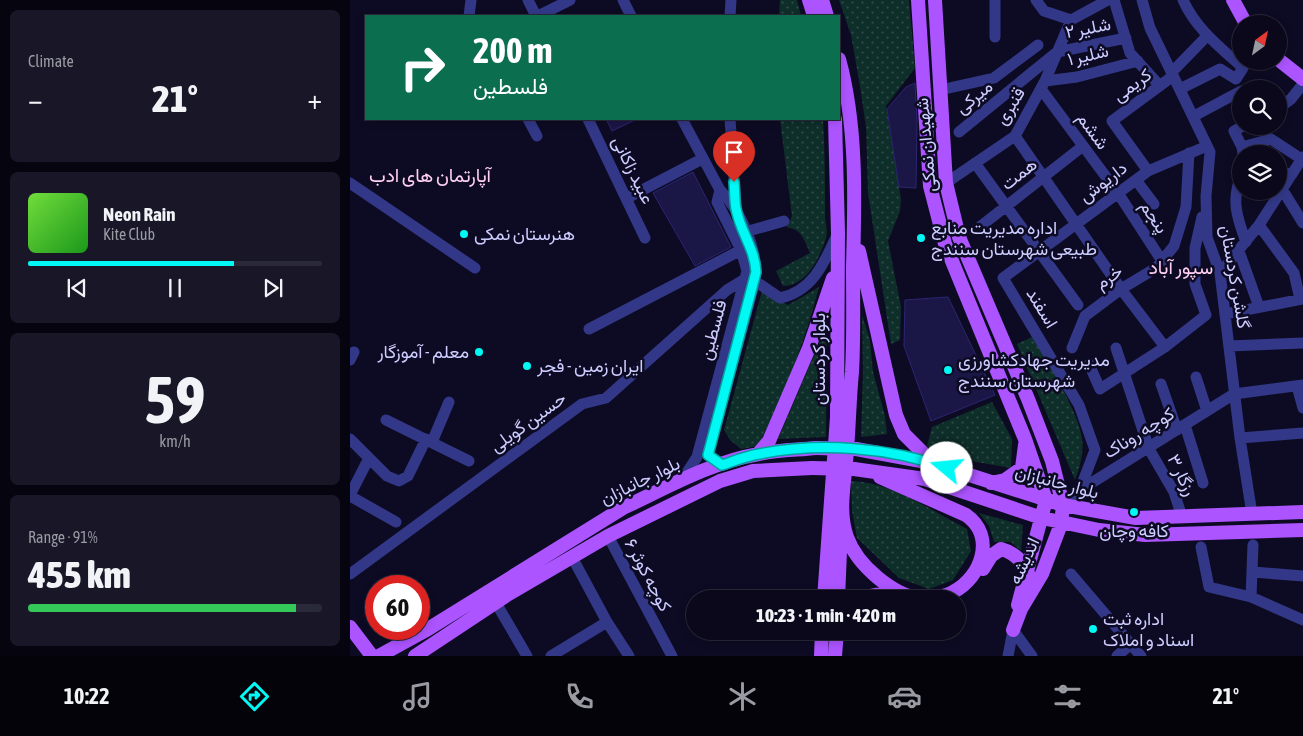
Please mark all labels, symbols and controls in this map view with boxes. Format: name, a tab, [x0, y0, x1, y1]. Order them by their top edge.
street label: شلیر ۲	[1063, 13, 1113, 43]
north arrow	[1232, 15, 1288, 70]
map controls	[1232, 15, 1287, 200]
text: 200 m	[473, 30, 552, 70]
icon: right	[390, 35, 455, 100]
street label: شلیر ۱	[1065, 40, 1111, 70]
text: Climate	[28, 52, 74, 70]
street label: کریمی	[1108, 64, 1156, 106]
text: فلسطین	[473, 73, 548, 99]
street label: میرکی	[951, 75, 997, 119]
text: 21°	[152, 77, 198, 120]
button: search	[1232, 80, 1287, 135]
text: −	[28, 83, 43, 115]
text: +	[307, 83, 322, 115]
street label: قنبری	[990, 83, 1030, 129]
street label: شهیدان نمکی	[911, 97, 941, 193]
street label: ششم	[1071, 108, 1114, 155]
pin	[713, 131, 755, 182]
street label: عبید زاکانی	[607, 132, 659, 208]
icon: arrive	[720, 138, 748, 166]
button: layers	[1232, 145, 1287, 200]
street label: همت	[997, 153, 1041, 194]
street label: داریوش	[1074, 157, 1132, 207]
district label: آپارتمان های ادب	[369, 164, 493, 189]
street label: پنجم	[1134, 196, 1173, 238]
text: Neon Rain	[103, 203, 175, 225]
place label: اداره مدیریت منابع طبیعی شهرستان سنندج	[931, 217, 1097, 261]
place label: هنرستان نمکی	[474, 223, 575, 245]
street label: گلشن کردستان	[1215, 224, 1255, 330]
text: Kite Club	[103, 225, 155, 243]
marker: هنرستان نمکی	[458, 228, 470, 240]
marker: اداره مدیریت منابع طبیعی شهرستان سنندج	[915, 232, 927, 244]
district label: سپور آباد	[1149, 256, 1213, 281]
street label: خرم	[1091, 260, 1127, 295]
icon: previous	[63, 274, 91, 302]
icon: pause	[161, 274, 189, 302]
icon: next	[259, 274, 287, 302]
street label: اسفند	[1022, 284, 1062, 332]
street label: فلسطین	[694, 297, 732, 363]
street label: بلوار کردستان	[808, 313, 830, 405]
place label: معلم - آموزگار	[376, 341, 469, 364]
marker: معلم - آموزگار	[473, 346, 485, 358]
place label: مدیریت جهادکشاورزی شهرستان سنندج	[958, 349, 1110, 393]
place label: ایران زمین - فجر	[536, 355, 643, 377]
marker: ایران زمین - فجر	[521, 360, 533, 372]
text: 59	[144, 362, 206, 437]
marker: مدیریت جهادکشاورزی شهرستان سنندج	[942, 364, 954, 376]
street label: حسین گویلی	[486, 387, 570, 457]
street label: کوچه روناک	[1100, 403, 1179, 464]
text: km/h	[159, 432, 191, 450]
position arrow	[920, 441, 972, 493]
street label: رزگار ۳	[1163, 451, 1201, 499]
street label: بلوار جانبازان	[597, 452, 683, 510]
street label: بلوار جانبازان	[1013, 460, 1101, 504]
marker: کافه وچان	[1128, 506, 1140, 518]
place label: کافه وچان	[1099, 520, 1169, 543]
text: Range · 91%	[28, 528, 98, 546]
street label: اندیشه	[1004, 534, 1043, 587]
street label: کوچه کوثر ۶	[619, 535, 676, 616]
text: 455 km	[28, 553, 131, 596]
speed limit sign: 60	[365, 575, 430, 640]
text: 10:23 · 1 min · 420 m	[756, 604, 896, 626]
place label: اداره ثبت اسناد و املاک	[1103, 608, 1194, 651]
marker: اداره ثبت اسناد و املاک	[1087, 623, 1099, 635]
icon: directions	[237, 679, 272, 714]
icon: music	[400, 679, 435, 714]
icon: phone	[562, 679, 597, 714]
icon: climate	[725, 679, 760, 714]
icon: car	[887, 679, 922, 714]
icon: filters	[1050, 679, 1085, 714]
text: 10:22	[64, 683, 110, 709]
text: 21°	[1212, 683, 1239, 709]

